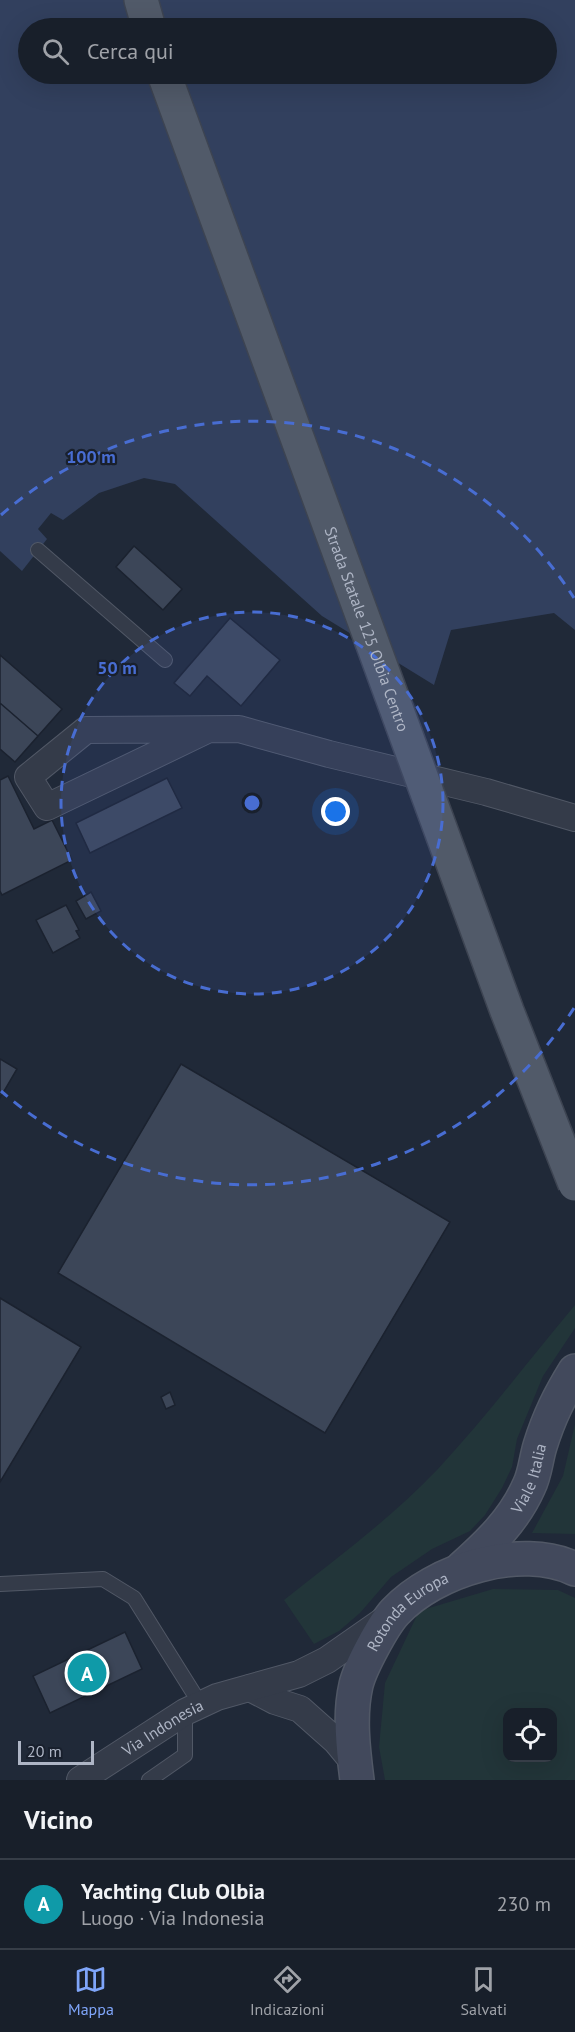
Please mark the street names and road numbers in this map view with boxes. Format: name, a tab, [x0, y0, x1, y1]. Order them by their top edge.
street label: Strada Statale 125 Olbia Centro	[321, 524, 414, 734]
street label: Viale Italia	[506, 1441, 550, 1518]
street label: Rotonda Europa	[362, 1567, 451, 1655]
street label: Via Indonesia	[117, 1695, 206, 1761]

